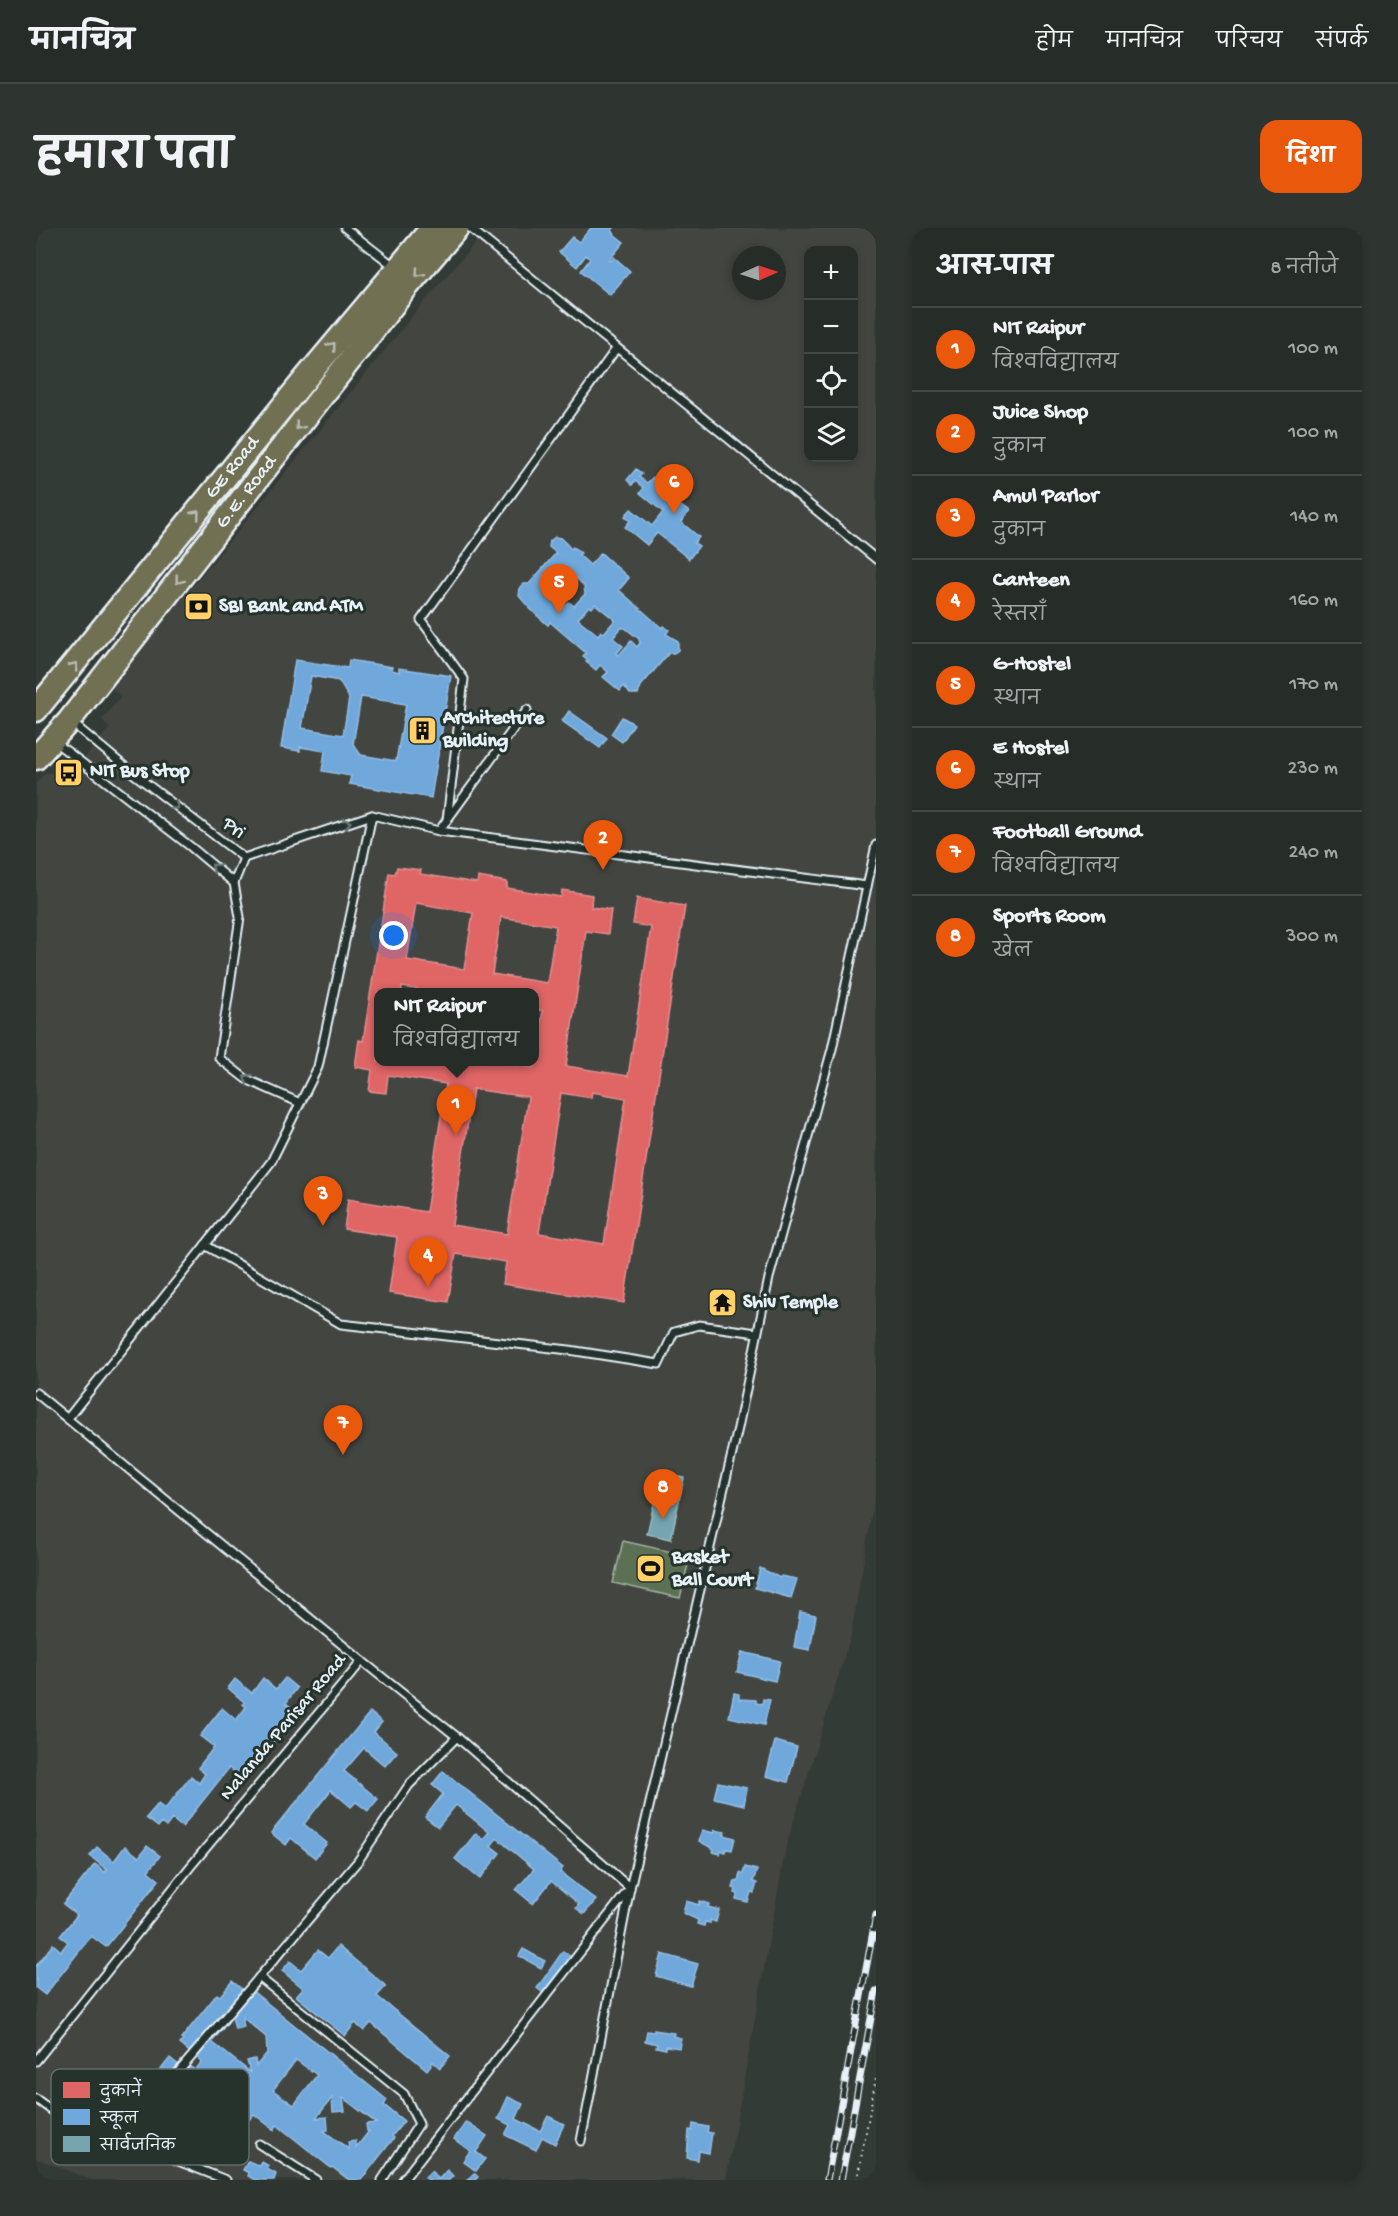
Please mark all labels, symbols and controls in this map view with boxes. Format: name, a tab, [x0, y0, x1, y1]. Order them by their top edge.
text: मानचित्र	[30, 27, 134, 60]
text: होम	[1036, 31, 1073, 56]
text: मानचित्र	[1106, 31, 1183, 56]
text: परिचय	[1216, 31, 1282, 56]
text: संपर्क	[1315, 31, 1368, 56]
button: दिशा	[1260, 120, 1362, 193]
text: हमारा पता	[36, 135, 233, 184]
north arrow	[732, 246, 786, 300]
map controls	[804, 246, 858, 462]
button: +	[804, 246, 858, 300]
text: आस-पास	[936, 254, 1053, 285]
text: 8 नतीजे	[1270, 258, 1338, 281]
one-way arrow	[415, 266, 426, 277]
button: −	[804, 300, 858, 354]
text: NIT Raipur	[993, 316, 1084, 342]
text: 1	[951, 338, 960, 361]
text: 100 m	[1288, 338, 1338, 361]
one-way arrow	[325, 342, 336, 353]
text: विश्वविद्यालय	[993, 353, 1119, 376]
button: locate	[804, 354, 858, 408]
text: Juice Shop	[993, 400, 1088, 426]
button: layers	[804, 408, 858, 462]
one-way arrow	[295, 419, 306, 430]
text: 2	[951, 422, 960, 445]
text: 100 m	[1288, 422, 1338, 445]
street label: GE Road	[201, 430, 266, 504]
text: दुकान	[993, 437, 1045, 460]
street label: G.E. Road	[211, 450, 284, 534]
pin: 6	[654, 464, 694, 514]
text: Amul Parlor	[993, 484, 1098, 510]
text: 3	[950, 506, 961, 529]
text: 140 m	[1290, 506, 1338, 529]
one-way arrow	[189, 510, 200, 521]
text: दुकान	[993, 521, 1045, 544]
pin: 5	[540, 564, 578, 614]
text: Canteen	[993, 568, 1070, 594]
one-way arrow	[175, 573, 186, 584]
text: 4	[951, 590, 960, 613]
text: 160 m	[1289, 590, 1338, 613]
bank icon: SBI Bank and ATM	[182, 591, 214, 623]
place label: SBI Bank and ATM	[219, 596, 364, 619]
text: रेस्तराँ	[993, 605, 1046, 628]
text: G-Hostel	[993, 652, 1071, 678]
one-way arrow	[66, 661, 77, 672]
text: 5	[950, 674, 961, 697]
text: 170 m	[1289, 674, 1338, 697]
text: स्थान	[993, 689, 1040, 712]
place label: Architecture Building	[442, 708, 545, 754]
building icon: Architecture Building	[406, 715, 438, 747]
text: E Hostel	[993, 736, 1069, 762]
bus stop icon: NIT Bus Stop	[53, 756, 85, 788]
text: 6	[950, 758, 961, 781]
text: 230 m	[1288, 758, 1338, 781]
place label: NIT Bus Stop	[90, 761, 190, 784]
text: स्थान	[993, 773, 1040, 796]
one-way arrow	[169, 798, 180, 809]
street label: Pri	[216, 812, 249, 845]
one-way arrow	[341, 818, 352, 831]
pin: 2	[584, 820, 622, 870]
text: Football Ground	[993, 820, 1142, 846]
text: 7	[950, 842, 961, 865]
text: 240 m	[1288, 842, 1338, 865]
text: विश्वविद्यालय	[993, 857, 1119, 880]
one-way arrow	[211, 863, 222, 874]
text: Sports Room	[993, 904, 1106, 930]
your location	[379, 921, 408, 950]
text: 8	[950, 926, 961, 949]
text: 300 m	[1286, 926, 1338, 949]
text: खेल	[993, 941, 1032, 964]
popup	[374, 988, 539, 1066]
text: NIT Raipur	[394, 994, 485, 1020]
text: विश्वविद्यालय	[394, 1031, 519, 1054]
one-way arrow	[243, 1074, 253, 1085]
pin: 1	[436, 1086, 476, 1135]
pin: 3	[304, 1176, 342, 1226]
pin: 4	[408, 1238, 448, 1287]
temple icon: Shiv Temple	[706, 1287, 738, 1319]
place label: Shiv Temple	[743, 1292, 838, 1315]
pin: 7	[324, 1406, 362, 1455]
pin: 8	[644, 1470, 682, 1519]
place label: Basket Ball Court	[671, 1547, 755, 1593]
sports icon: Basket Ball Court	[635, 1553, 667, 1585]
street label: Nalanda Parisar Road	[216, 1648, 353, 1806]
legend	[51, 2069, 249, 2165]
text: दुकानें	[99, 2077, 143, 2104]
text: स्कूल	[99, 2111, 139, 2130]
text: सार्वजनिक	[99, 2132, 177, 2157]

